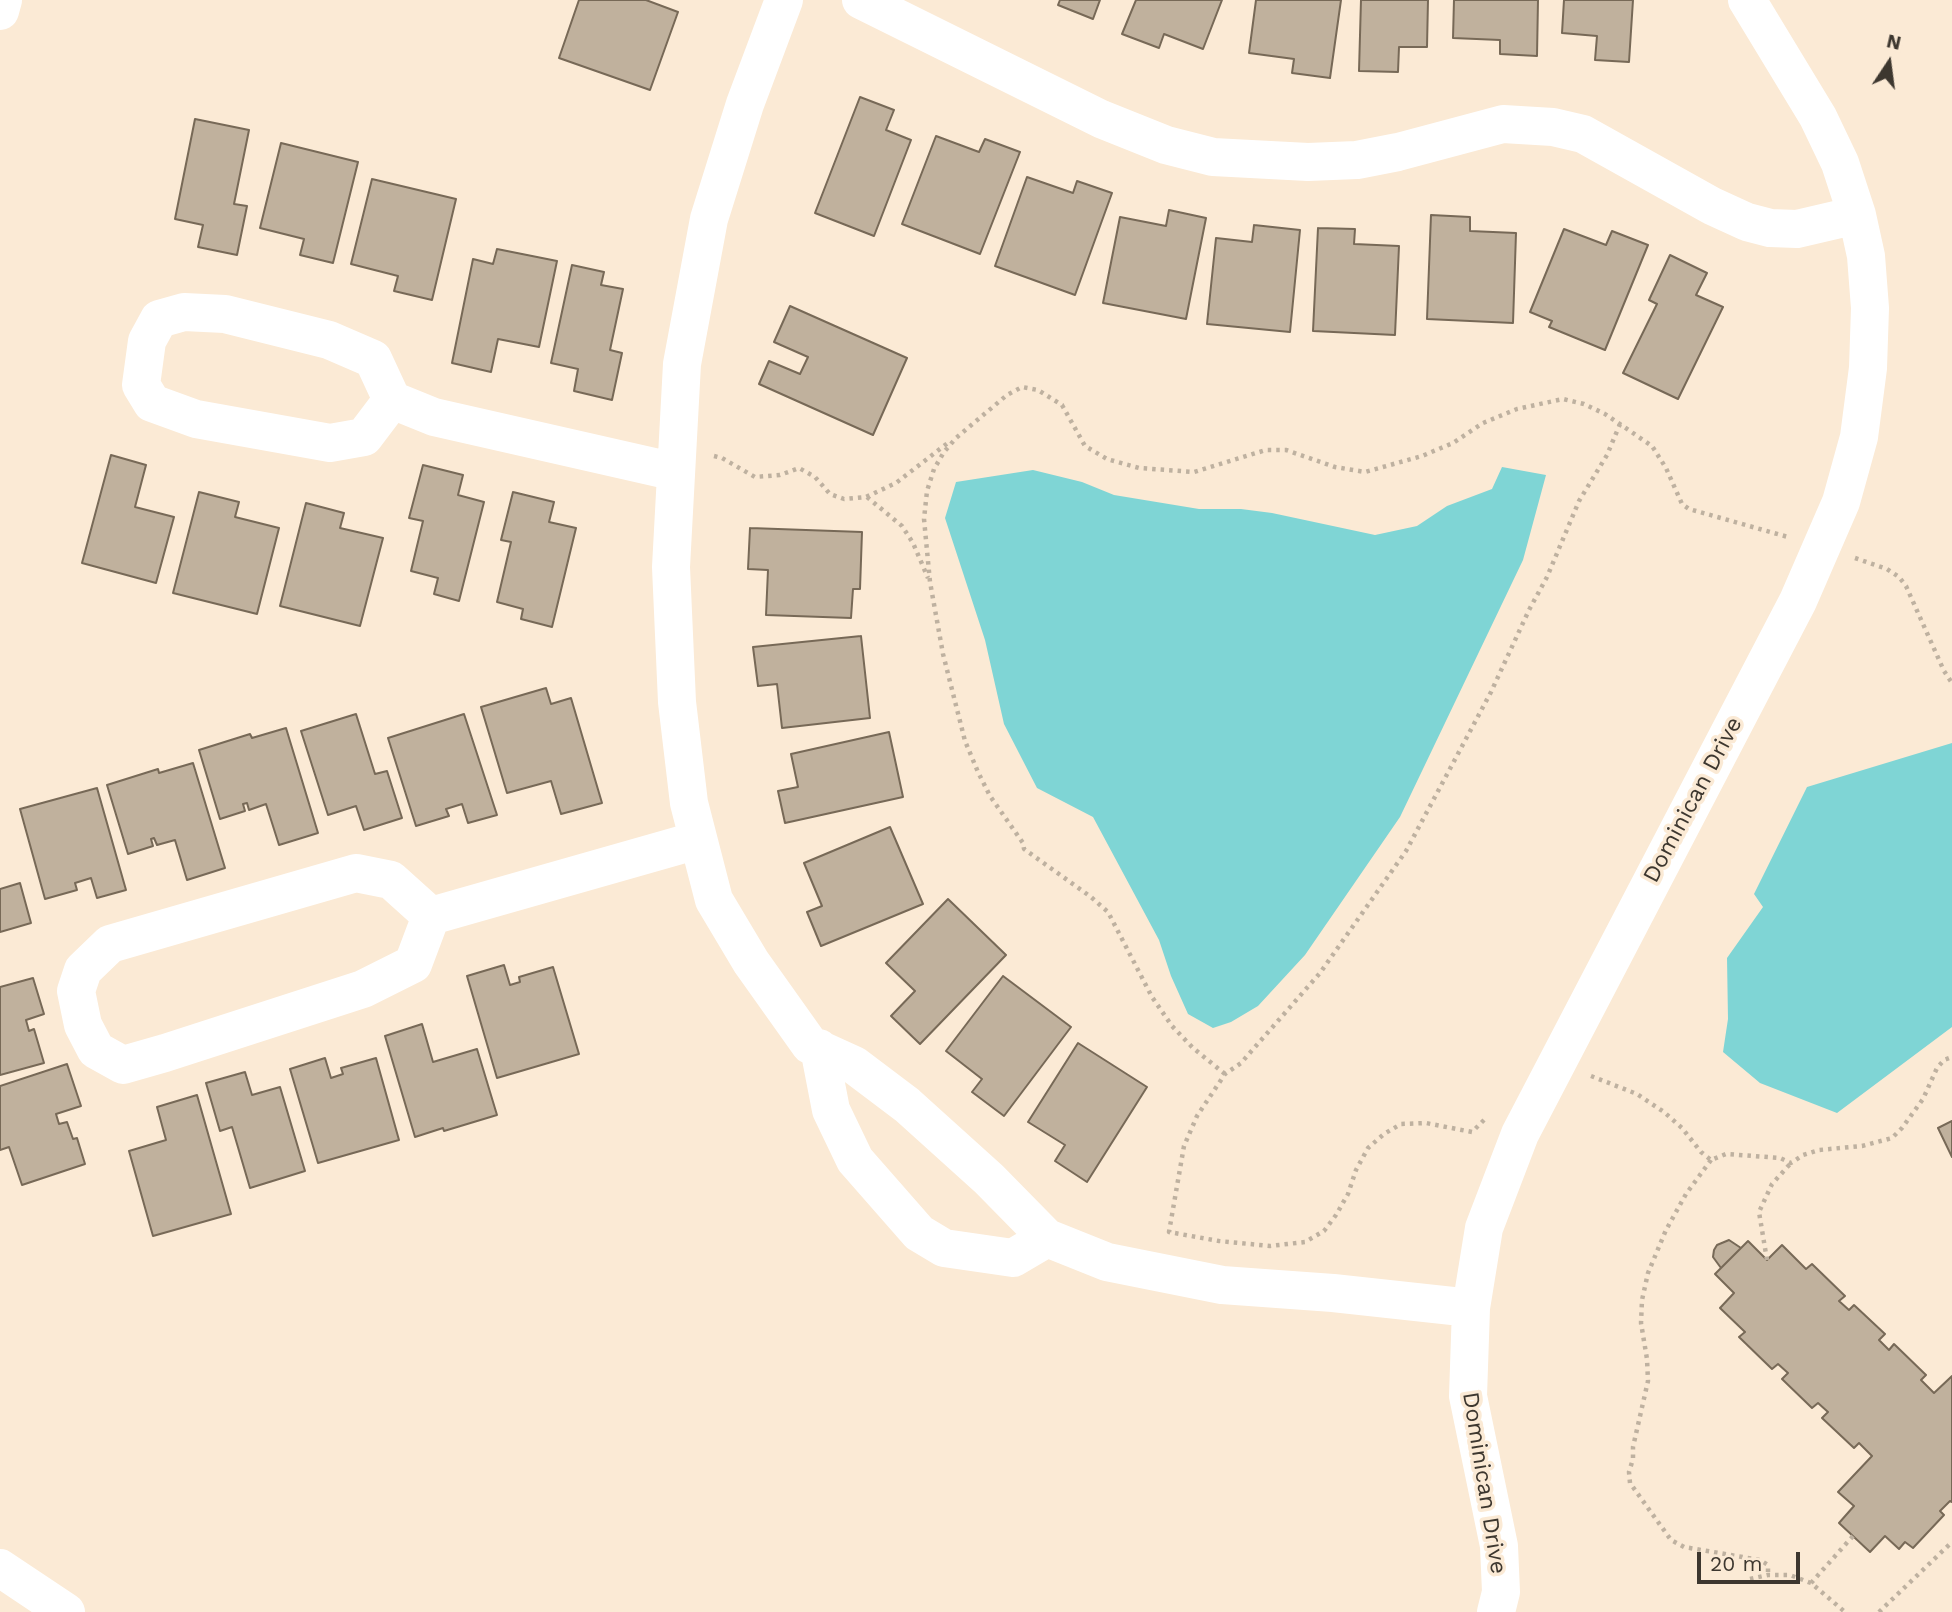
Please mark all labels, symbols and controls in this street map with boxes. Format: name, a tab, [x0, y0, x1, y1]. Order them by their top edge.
north arrow	[1854, 28, 1924, 98]
text: N	[1884, 29, 1903, 55]
street label: Dominican Drive	[1638, 712, 1748, 888]
street label: Dominican Drive	[1456, 1390, 1512, 1576]
scale bar	[1700, 1538, 1803, 1582]
text: 20 m	[1710, 1551, 1762, 1576]

